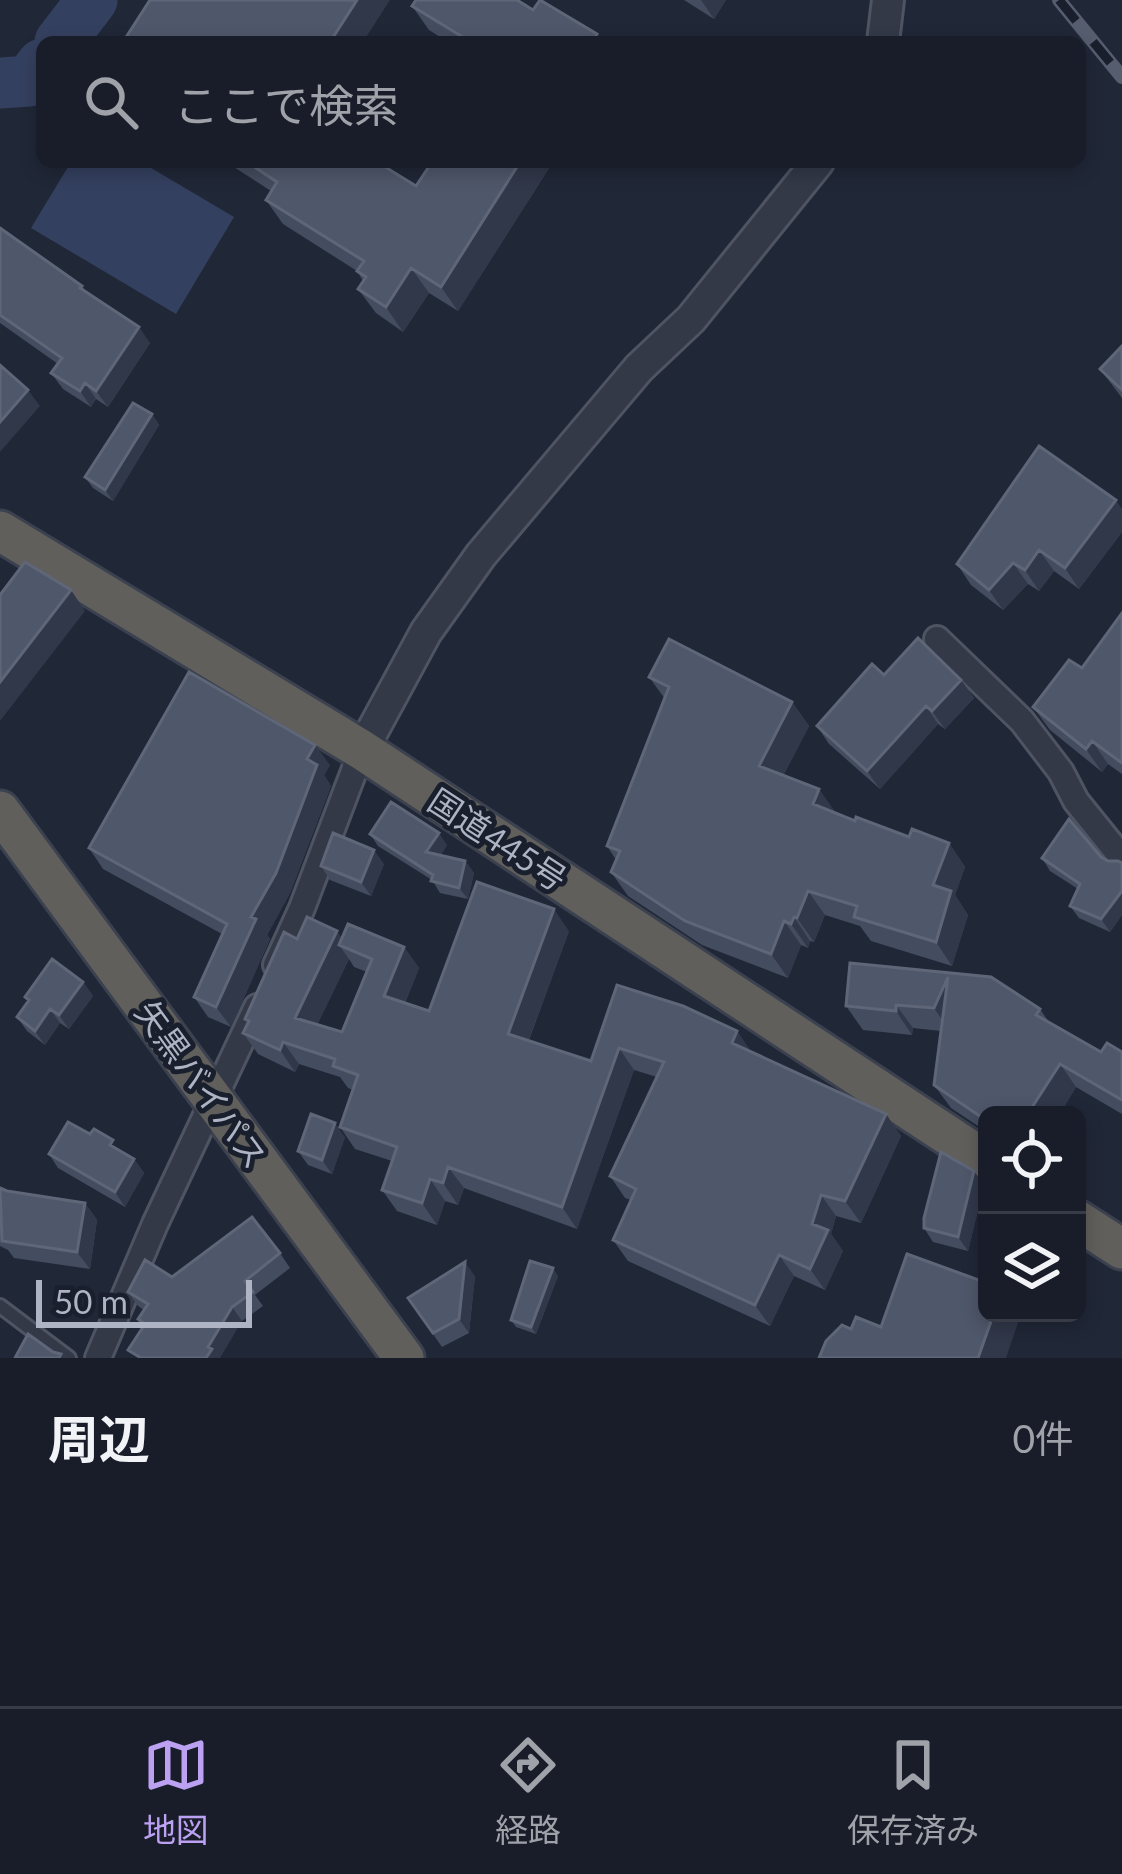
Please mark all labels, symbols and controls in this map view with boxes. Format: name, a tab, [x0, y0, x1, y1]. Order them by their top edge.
search box	[36, 36, 1086, 168]
icon: search	[78, 69, 144, 135]
text: ここで検索	[174, 78, 399, 132]
street label: 国道445号	[422, 780, 574, 898]
street label: 矢黒バイパス	[128, 992, 276, 1176]
map controls	[978, 1106, 1086, 1322]
button: locate	[978, 1106, 1086, 1214]
button: layers	[978, 1214, 1086, 1322]
scale bar	[36, 1274, 252, 1327]
text: 50 m	[54, 1281, 128, 1321]
text: 周辺	[48, 1408, 150, 1469]
text: 0件	[1012, 1415, 1074, 1461]
tab: 地図	[143, 1732, 209, 1852]
tab: 経路	[495, 1732, 561, 1852]
tab: 保存済み	[847, 1732, 979, 1852]

